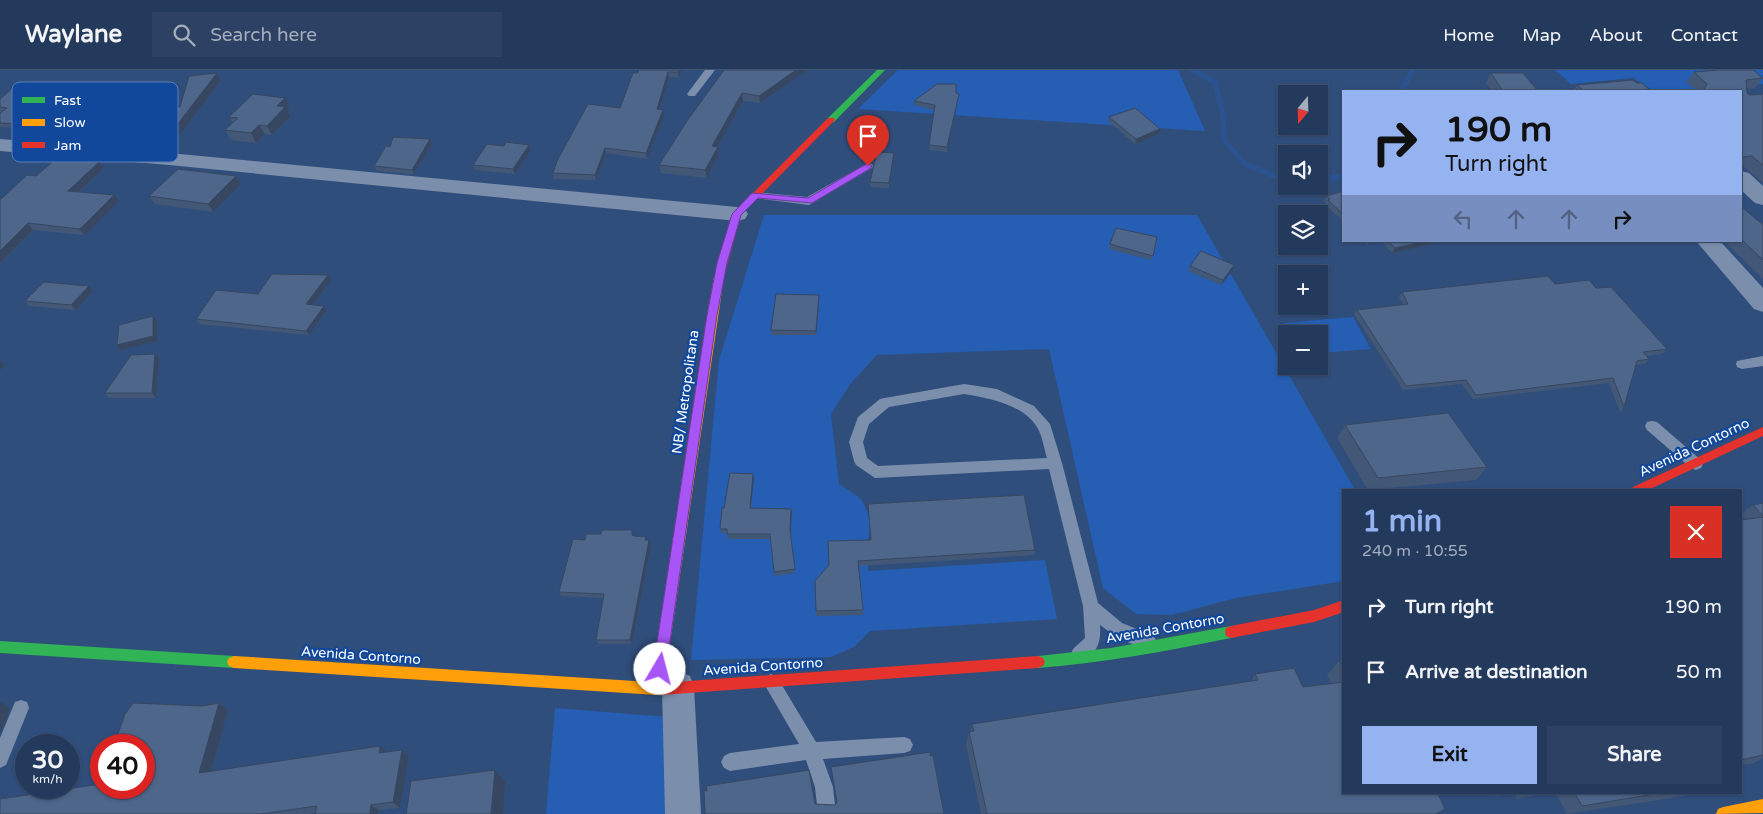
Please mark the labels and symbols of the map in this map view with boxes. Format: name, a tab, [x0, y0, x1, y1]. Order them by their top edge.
legend	[12, 82, 178, 162]
north arrow	[1278, 85, 1328, 135]
text: Fast	[54, 92, 82, 109]
text: Slow	[54, 114, 86, 131]
pin	[847, 115, 889, 166]
text: Jam	[54, 137, 81, 154]
street label: NB/ Metropolitana	[668, 329, 703, 455]
street label: Avenida Contorno	[1636, 414, 1752, 481]
street label: Avenida Contorno	[1104, 610, 1226, 647]
position arrow	[633, 642, 685, 694]
street label: Avenida Contorno	[300, 643, 421, 668]
street label: Avenida Contorno	[703, 654, 824, 679]
speed limit sign: 40	[90, 734, 155, 799]

